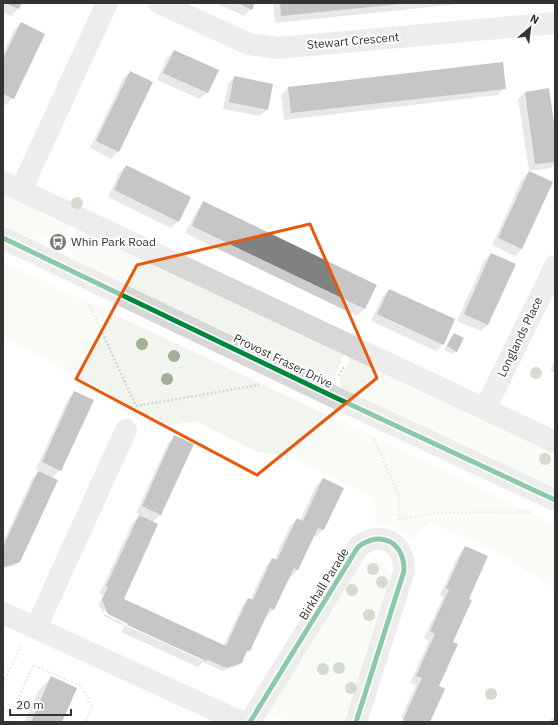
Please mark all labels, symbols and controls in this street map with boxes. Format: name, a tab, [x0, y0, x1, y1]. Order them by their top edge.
north arrow	[510, 8, 550, 48]
text: N	[528, 11, 542, 27]
street label: Stewart Crescent	[306, 29, 400, 52]
bus stop icon: Whin Park Road	[48, 232, 68, 252]
place label: Whin Park Road	[71, 234, 156, 249]
street label: Longlands Place	[494, 294, 546, 379]
street label: Provost Fraser Drive	[231, 330, 335, 391]
street label: Birkhall Parade	[295, 545, 352, 622]
scale bar	[10, 691, 71, 717]
text: 20 m	[16, 697, 44, 712]

